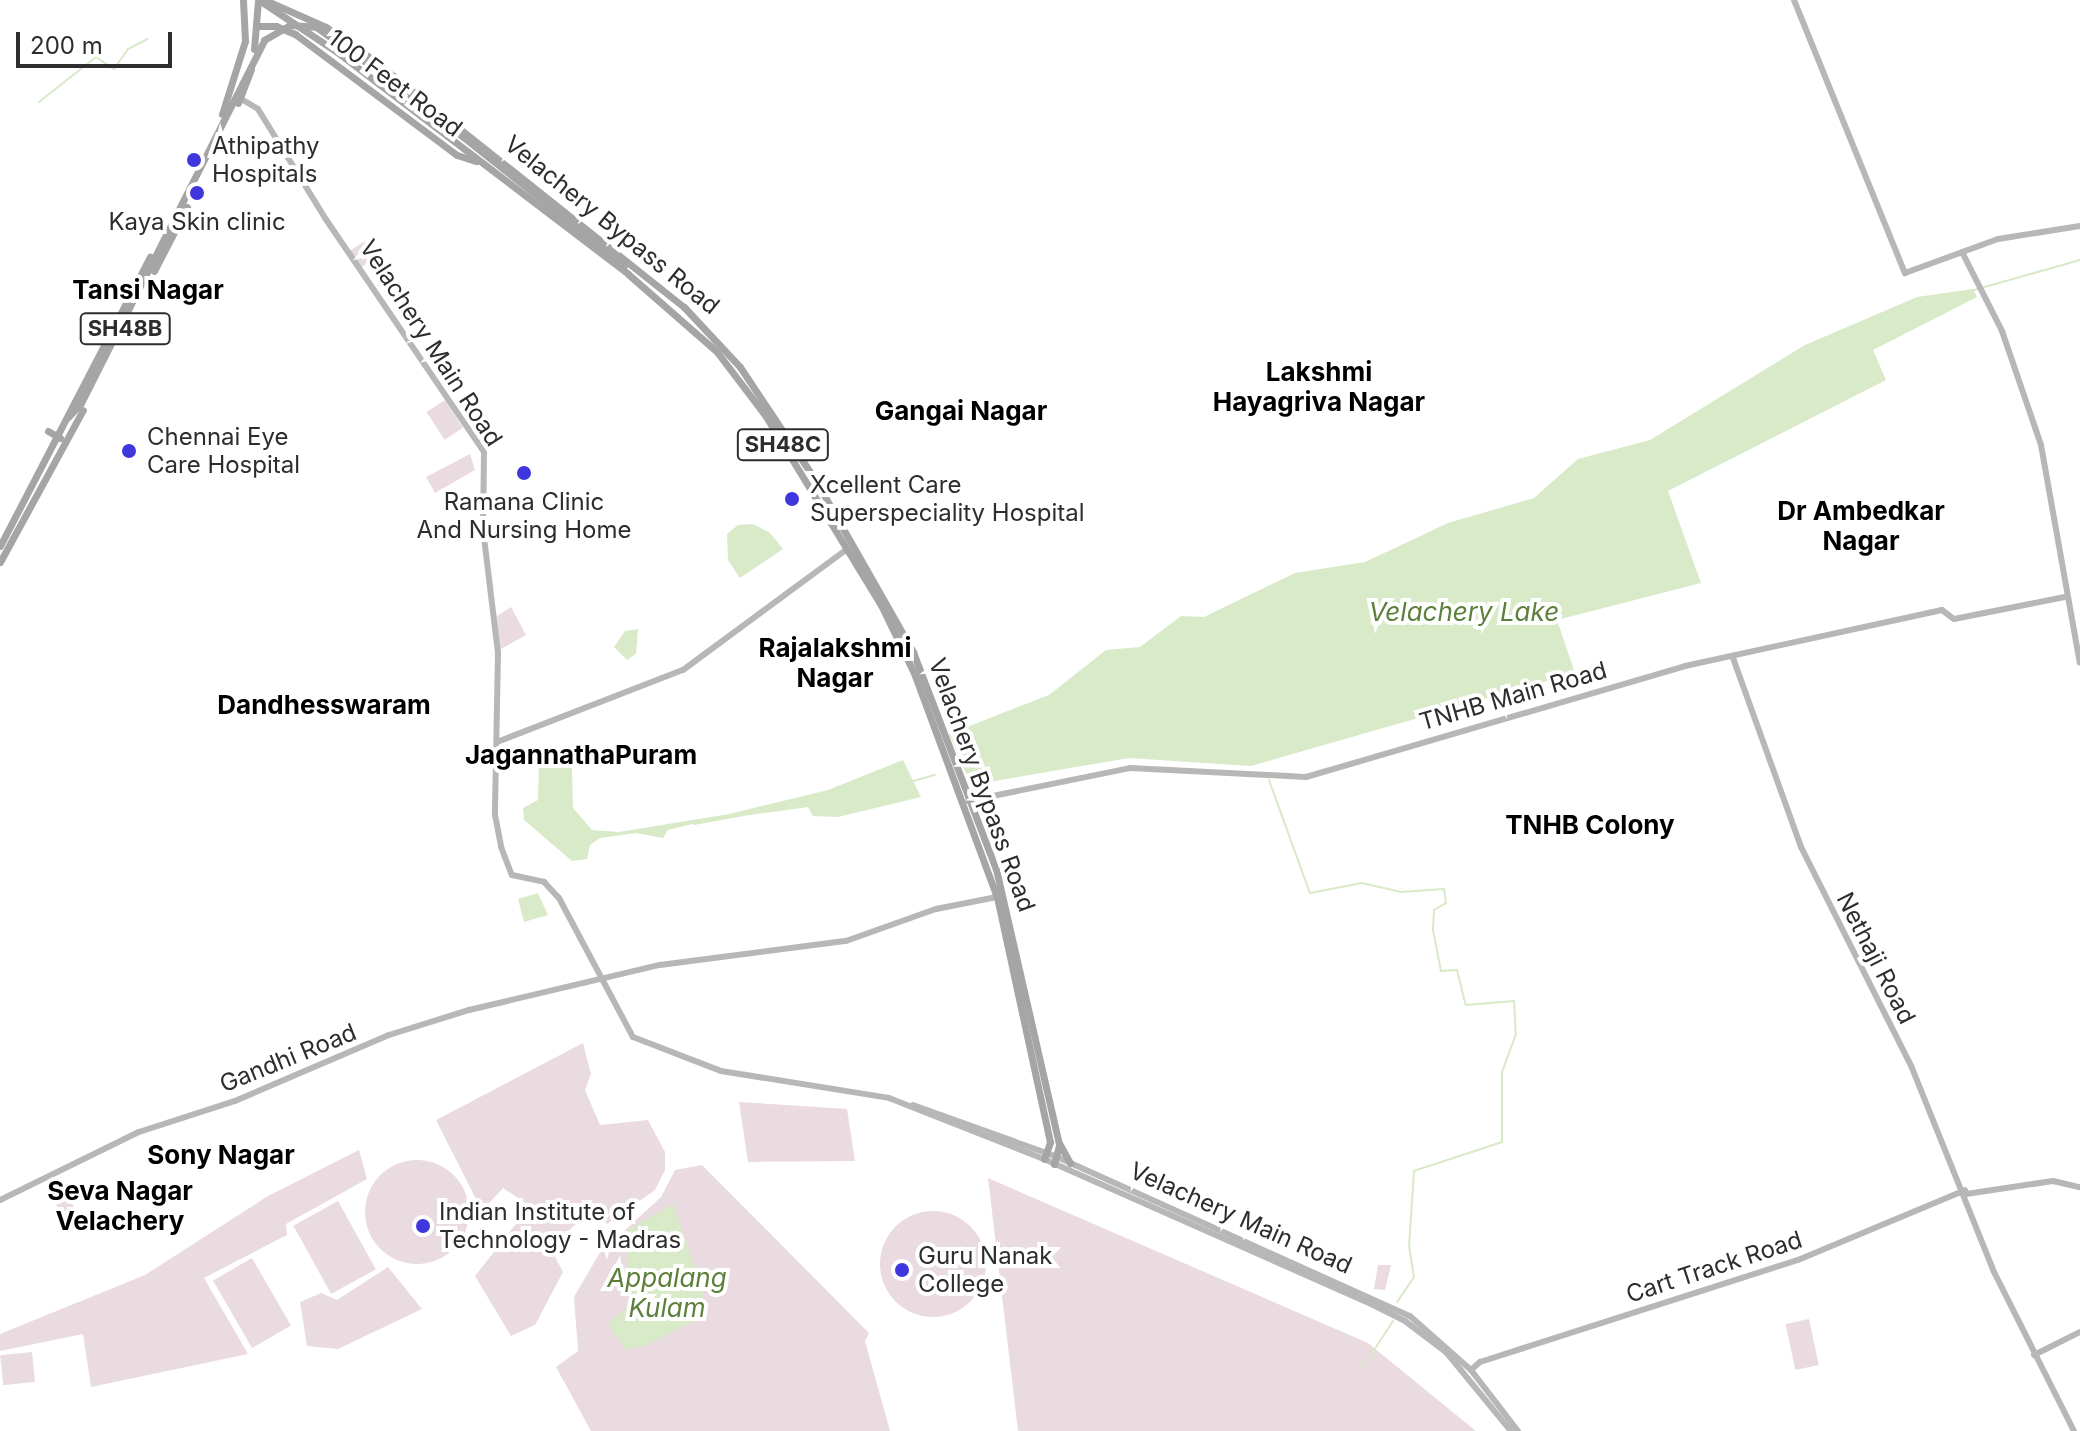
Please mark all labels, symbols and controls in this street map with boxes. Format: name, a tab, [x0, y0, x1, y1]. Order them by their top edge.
scale bar	[20, 16, 176, 66]
street label: 100 Feet Road	[322, 23, 468, 143]
text: 200 m	[30, 31, 103, 60]
street label: Velachery Bypass Road	[499, 130, 725, 320]
place label: Athipathy Hospitals	[212, 132, 320, 188]
marker: Athipathy Hospitals	[183, 149, 205, 171]
marker: Kaya Skin clinic	[186, 182, 208, 204]
place label: Kaya Skin clinic	[108, 208, 286, 236]
street label: Velachery Main Road	[354, 235, 508, 451]
district label: Tansi Nagar	[72, 274, 224, 306]
road number: SH48B	[79, 311, 171, 347]
district label: Lakshmi Hayagriva Nagar	[1213, 356, 1425, 418]
district label: Gangai Nagar	[875, 395, 1047, 427]
place label: Chennai Eye Care Hospital	[147, 423, 300, 479]
road number: SH48C	[735, 427, 831, 463]
marker: Chennai Eye Care Hospital	[118, 440, 140, 462]
marker: Ramana Clinic And Nursing Home	[513, 462, 535, 484]
place label: Xcellent Care Superspeciality Hospital	[810, 471, 1085, 527]
place label: Ramana Clinic And Nursing Home	[417, 488, 631, 544]
marker: Xcellent Care Superspeciality Hospital	[781, 488, 803, 510]
district label: Dr Ambedkar Nagar	[1777, 495, 1945, 556]
water label: Velachery Lake	[1369, 596, 1559, 628]
district label: Rajalakshmi Nagar	[759, 632, 911, 694]
street label: Velachery Bypass Road	[923, 654, 1041, 916]
street label: TNHB Main Road	[1416, 655, 1610, 737]
district label: Dandhesswaram	[217, 689, 431, 721]
district label: JagannathaPuram	[465, 739, 697, 771]
district label: TNHB Colony	[1505, 809, 1675, 841]
street label: Nethaji Road	[1831, 887, 1921, 1029]
street label: Gandhi Road	[215, 1018, 361, 1098]
district label: Sony Nagar	[147, 1139, 295, 1171]
street label: Velachery Main Road	[1126, 1156, 1356, 1280]
district label: Seva Nagar Velachery	[47, 1175, 193, 1236]
place label: Indian Institute of Technology - Madras	[439, 1198, 681, 1254]
marker: Indian Institute of Technology - Madras	[414, 1217, 432, 1235]
street label: Cart Track Road	[1622, 1225, 1806, 1309]
place label: Guru Nanak College	[918, 1242, 1052, 1298]
marker: Guru Nanak College	[893, 1261, 911, 1279]
water label: Appalang Kulam	[607, 1262, 727, 1324]

